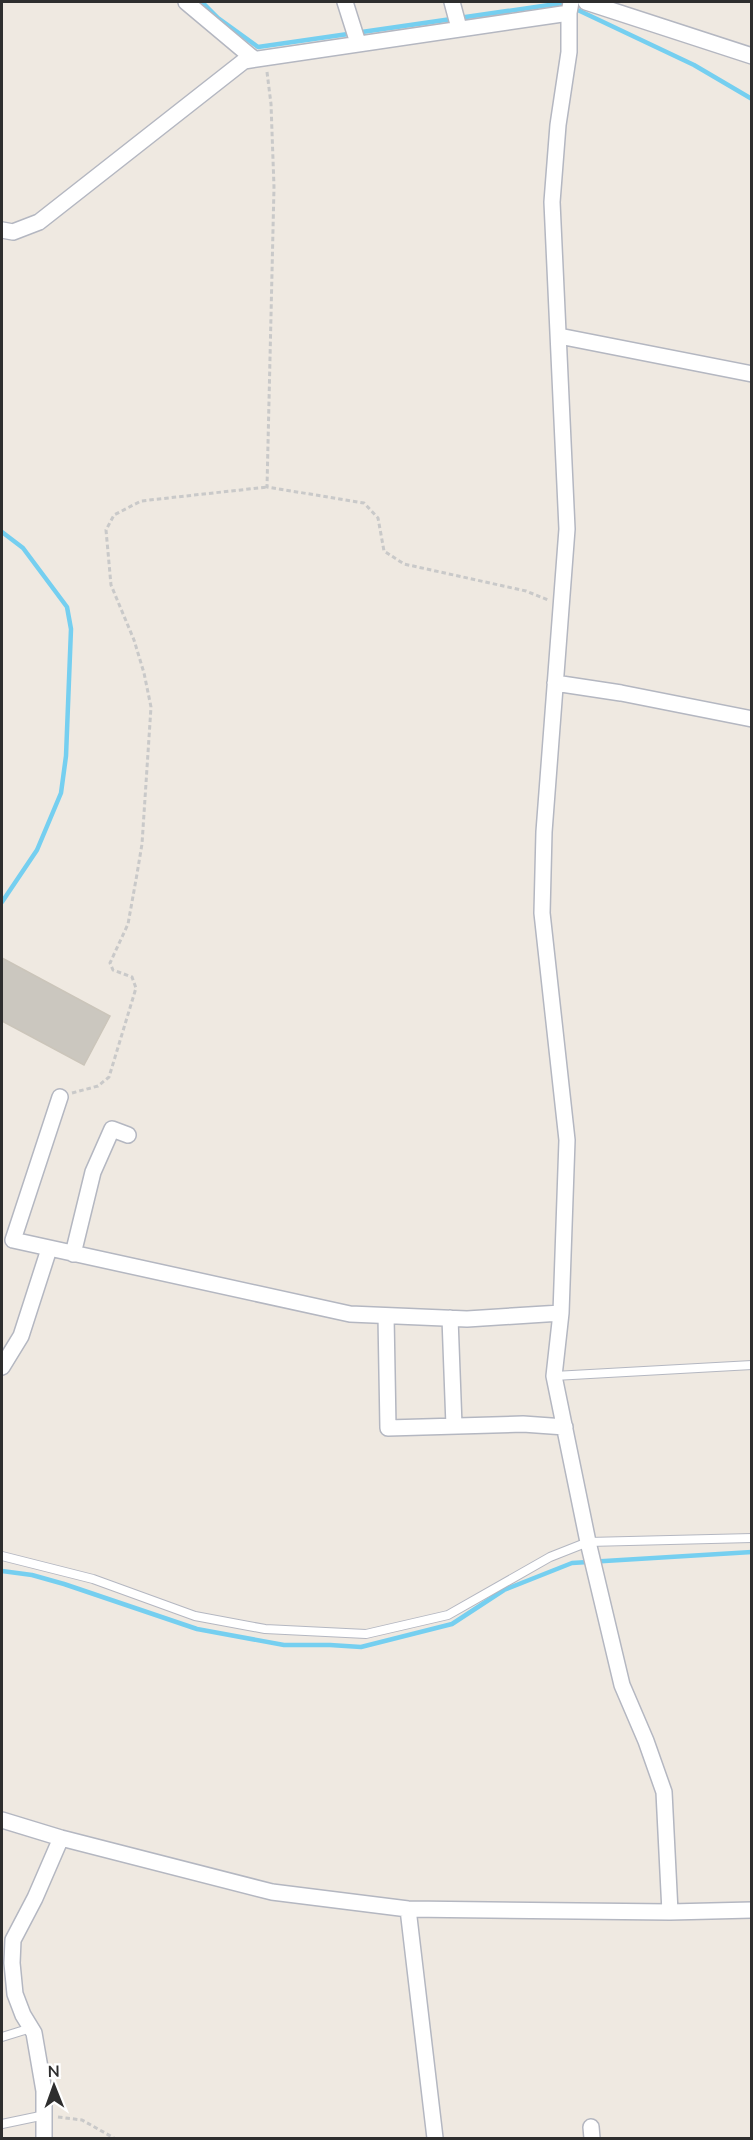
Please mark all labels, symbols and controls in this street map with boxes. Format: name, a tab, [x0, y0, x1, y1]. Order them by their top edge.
north arrow	[24, 2056, 84, 2116]
text: N	[48, 2061, 60, 2081]

